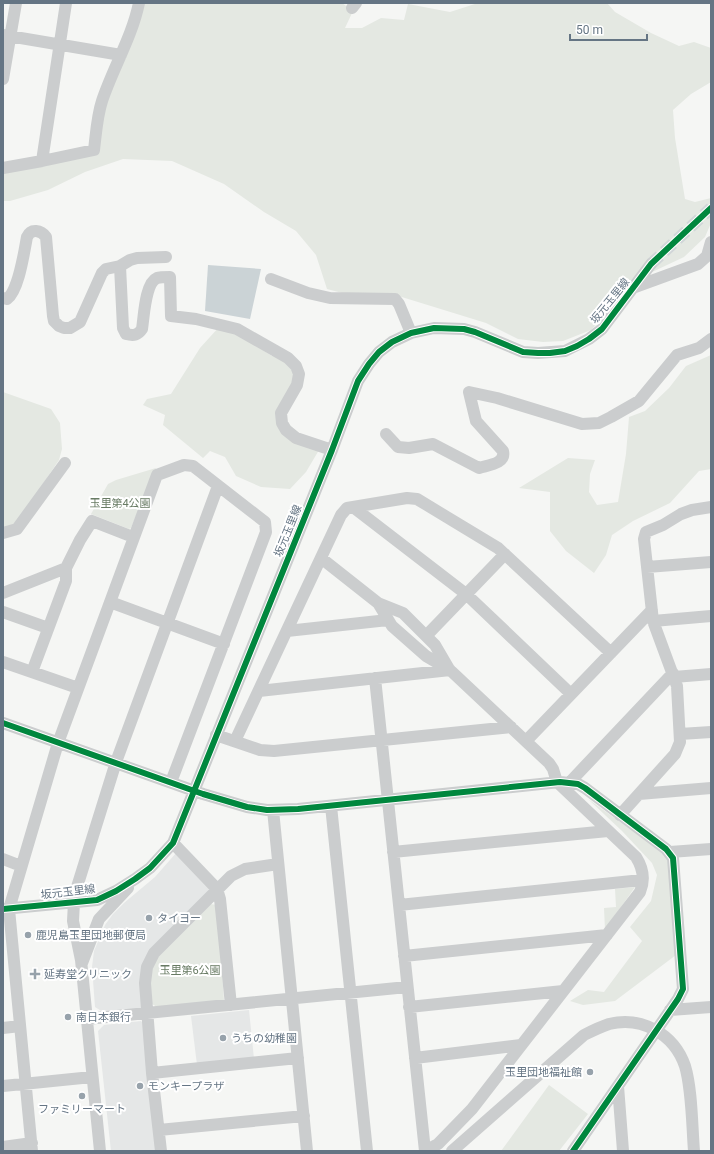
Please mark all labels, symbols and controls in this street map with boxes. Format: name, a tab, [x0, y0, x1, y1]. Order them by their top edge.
scale bar	[570, 16, 647, 42]
text: 50 m	[576, 23, 603, 37]
street label: 坂元玉里線	[588, 276, 632, 326]
park label: 玉里第4公園	[89, 497, 151, 510]
street label: 坂元玉里線	[272, 503, 304, 559]
street label: 坂元玉里線	[40, 882, 96, 902]
place label: タイヨー	[157, 912, 201, 925]
marker: タイヨー	[144, 913, 154, 923]
place label: 鹿児島玉里団地郵便局	[36, 929, 146, 942]
marker: 鹿児島玉里団地郵便局	[23, 930, 33, 940]
park label: 玉里第6公園	[159, 964, 221, 977]
marker: 延寿堂クリニック	[29, 968, 41, 980]
place label: 延寿堂クリニック	[44, 968, 132, 981]
place label: 南日本銀行	[76, 1011, 131, 1024]
marker: 南日本銀行	[63, 1012, 73, 1022]
place label: うちの幼稚園	[231, 1032, 297, 1045]
marker: うちの幼稚園	[218, 1033, 228, 1043]
place label: 玉里団地福祉館	[505, 1066, 582, 1079]
marker: 玉里団地福祉館	[585, 1067, 595, 1077]
place label: モンキープラザ	[148, 1080, 224, 1093]
marker: モンキープラザ	[135, 1081, 145, 1091]
marker: ファミリーマート	[77, 1091, 87, 1101]
place label: ファミリーマート	[38, 1103, 126, 1116]

